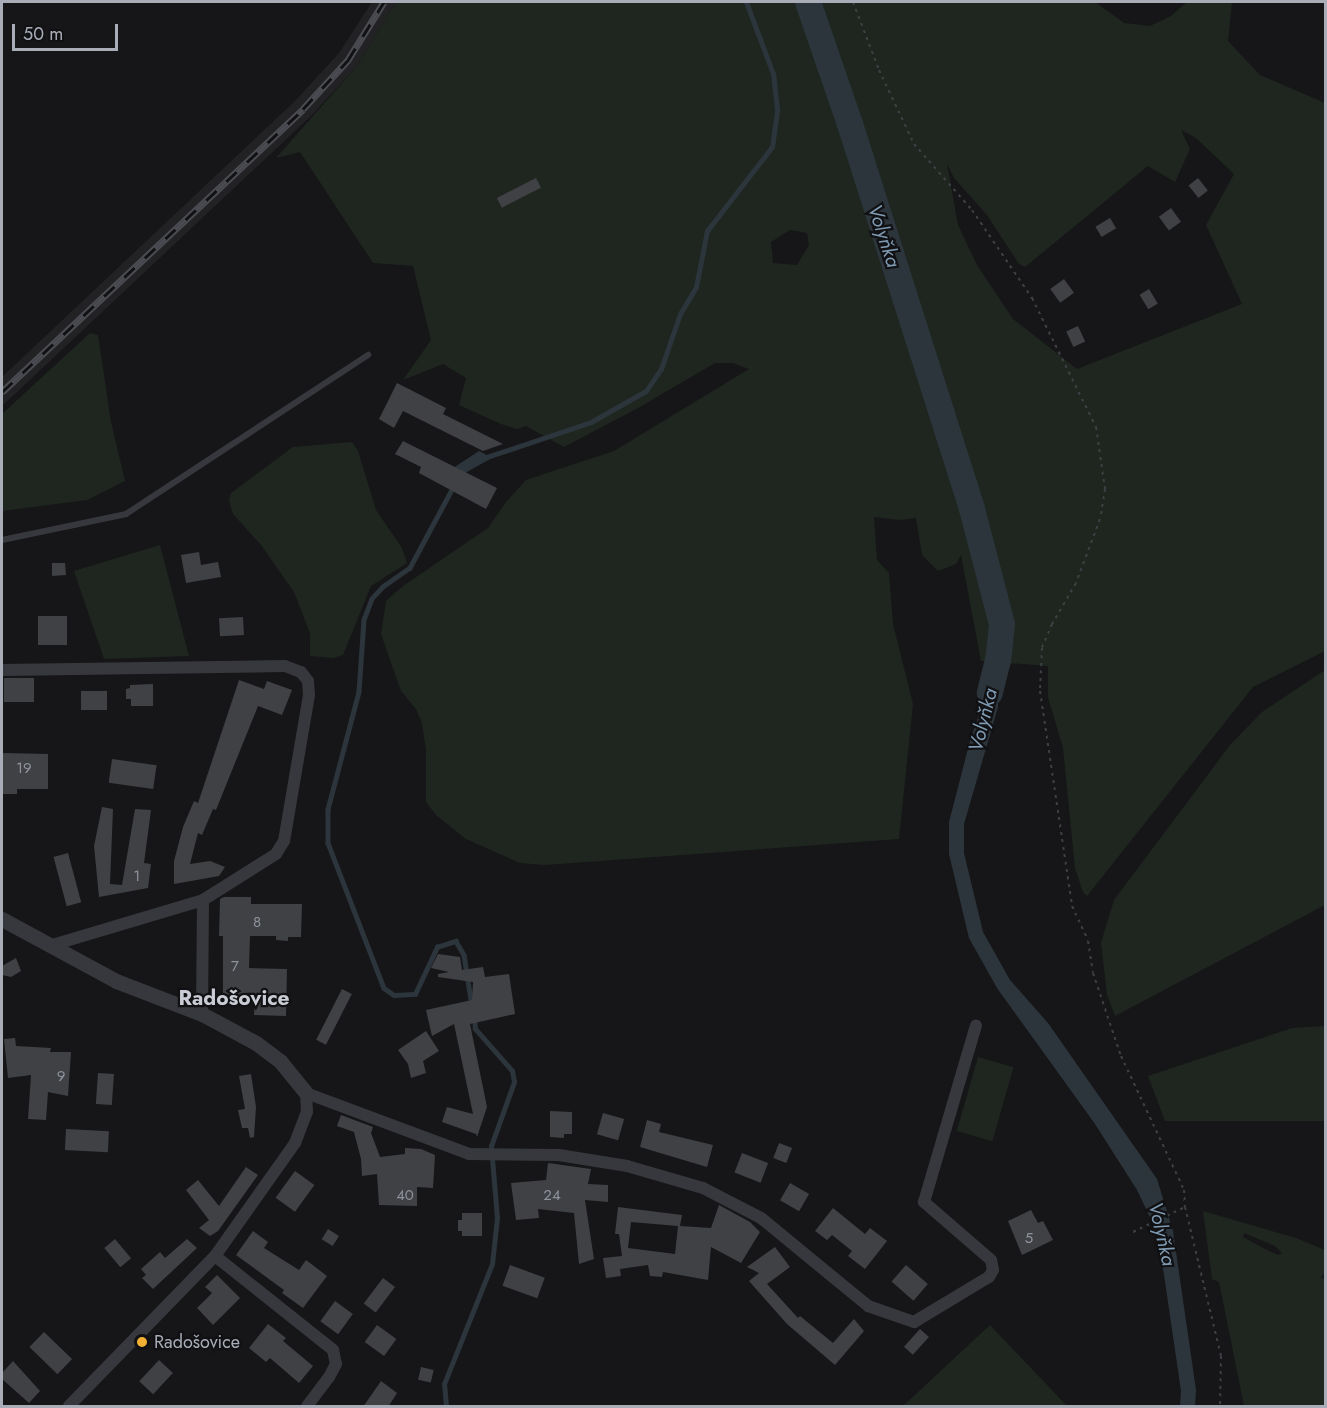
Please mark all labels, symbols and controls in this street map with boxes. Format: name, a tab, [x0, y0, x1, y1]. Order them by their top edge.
scale bar	[15, 12, 122, 50]
text: 50 m	[23, 21, 63, 47]
water label: Volyňka	[863, 202, 905, 270]
water label: Volyňka	[964, 686, 1002, 754]
house number: 19	[16, 760, 32, 778]
house number: 1	[134, 868, 140, 886]
house number: 8	[253, 914, 261, 932]
house number: 7	[231, 958, 239, 976]
district label: Radošovice	[178, 985, 290, 1011]
house number: 9	[57, 1068, 65, 1086]
house number: 40	[396, 1187, 414, 1205]
house number: 24	[543, 1187, 561, 1205]
water label: Volyňka	[1143, 1200, 1181, 1268]
house number: 5	[1025, 1230, 1033, 1248]
place label: Radošovice	[154, 1331, 240, 1353]
marker: Radošovice	[135, 1335, 149, 1349]

